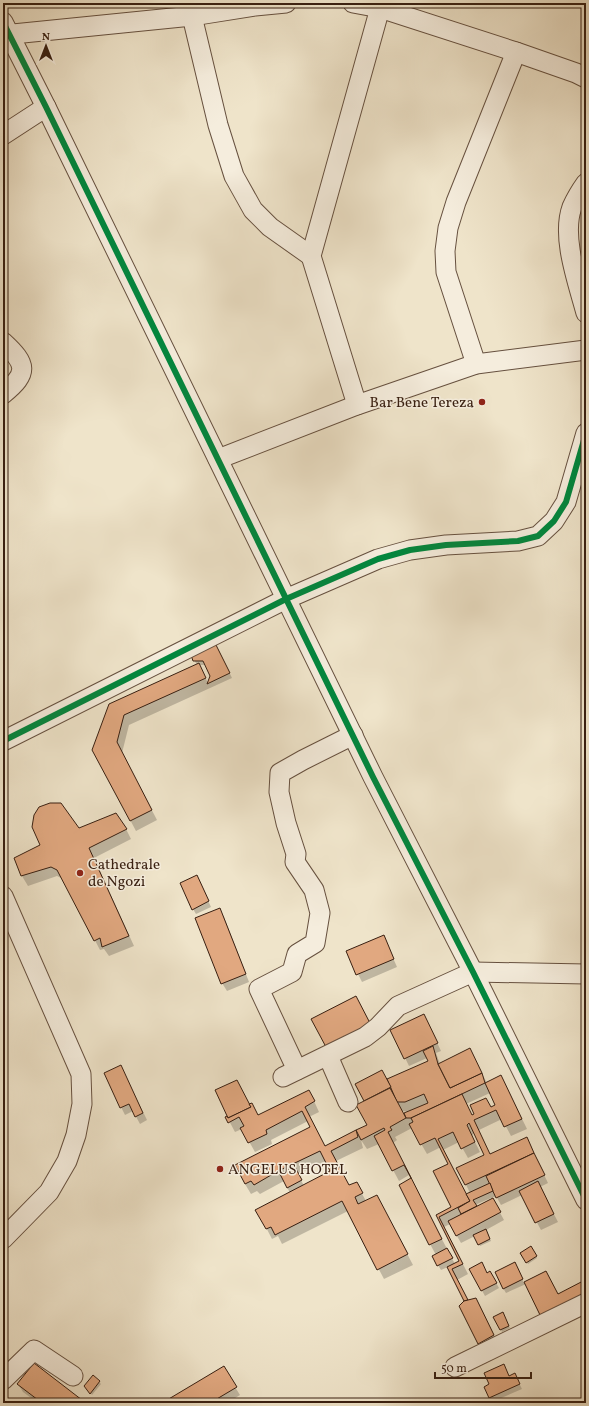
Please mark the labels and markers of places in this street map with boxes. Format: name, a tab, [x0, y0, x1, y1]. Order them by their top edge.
place label: Bar Bene Tereza	[370, 393, 474, 414]
marker: Bar Bene Tereza	[477, 397, 487, 407]
place label: Cathedrale de Ngozi	[88, 855, 160, 893]
marker: Cathedrale de Ngozi	[75, 868, 85, 878]
place label: ANGELUS HOTEL	[228, 1160, 348, 1181]
marker: ANGELUS HOTEL	[215, 1164, 225, 1174]

